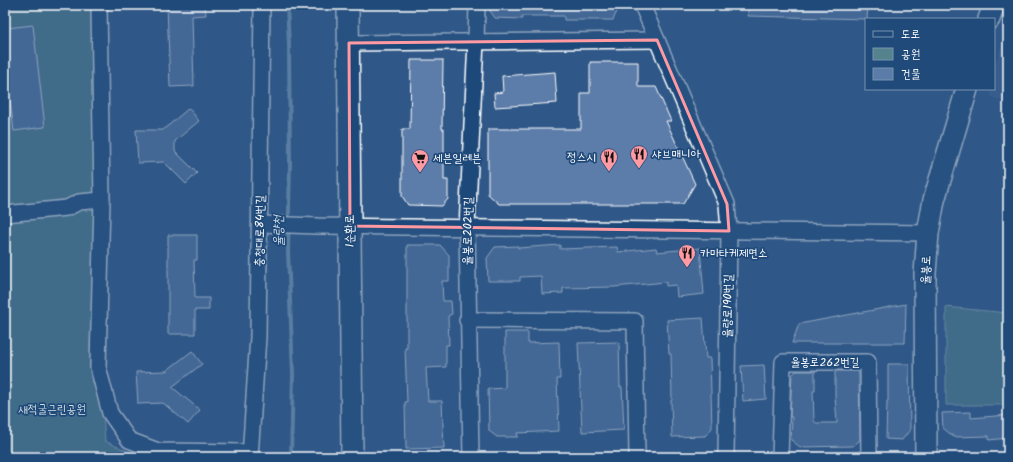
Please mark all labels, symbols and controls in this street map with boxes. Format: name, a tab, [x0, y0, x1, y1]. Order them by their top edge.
legend	[865, 18, 995, 90]
text: 도로	[901, 25, 920, 44]
text: 공원	[901, 45, 920, 64]
text: 건물	[901, 65, 921, 84]
restaurant icon: 샤브매니아	[629, 144, 649, 169]
place label: 샤브매니아	[652, 145, 701, 164]
restaurant icon: 정스시	[599, 147, 619, 172]
supermarket icon: 세븐일레븐	[410, 148, 430, 173]
place label: 정스시	[567, 148, 596, 167]
place label: 세븐일레븐	[433, 149, 481, 168]
street label: 충청대로84번길	[250, 195, 270, 267]
street label: 율봉로202번길	[458, 196, 478, 265]
water label: 율량천	[268, 214, 290, 247]
street label: 1순환로	[340, 214, 360, 248]
restaurant icon: 카마타케제면소	[677, 243, 697, 268]
place label: 카마타케제면소	[700, 244, 768, 263]
street label: 율봉로	[916, 255, 936, 285]
street label: 율량로190번길	[718, 274, 738, 338]
street label: 율봉로262번길	[791, 353, 860, 372]
park label: 새적굴근린공원	[18, 400, 86, 419]

